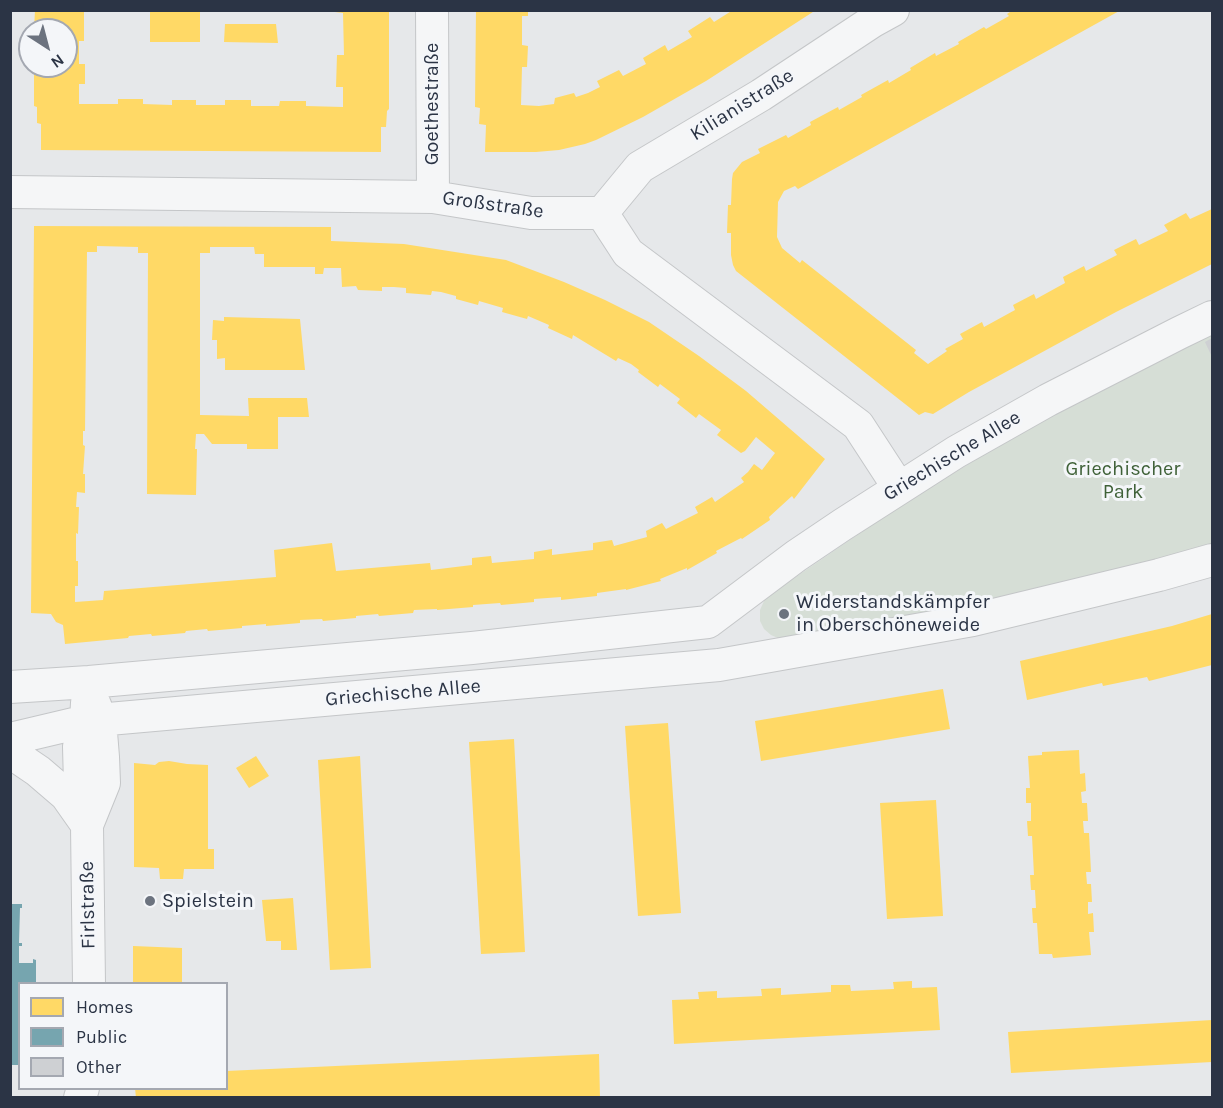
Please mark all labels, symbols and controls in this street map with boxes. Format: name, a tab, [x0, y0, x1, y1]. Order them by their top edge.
north arrow	[18, 18, 78, 78]
street label: Goethestraße	[420, 43, 444, 165]
text: N	[47, 50, 68, 72]
street label: Kilianistraße	[686, 64, 798, 146]
street label: Großstraße	[441, 186, 545, 224]
street label: Griechische Allee	[879, 406, 1025, 506]
park label: Griechischer Park	[1065, 457, 1181, 504]
place label: Widerstandskämpfer in Oberschöneweide	[796, 590, 990, 637]
marker: Widerstandskämpfer in Oberschöneweide	[777, 607, 791, 621]
street label: Griechische Allee	[324, 674, 482, 712]
street label: Firlstraße	[75, 861, 101, 949]
place label: Spielstein	[162, 889, 254, 913]
marker: Spielstein	[143, 894, 157, 908]
legend	[18, 982, 228, 1090]
text: Homes	[76, 996, 133, 1018]
text: Public	[76, 1026, 127, 1048]
text: Other	[76, 1056, 121, 1078]

